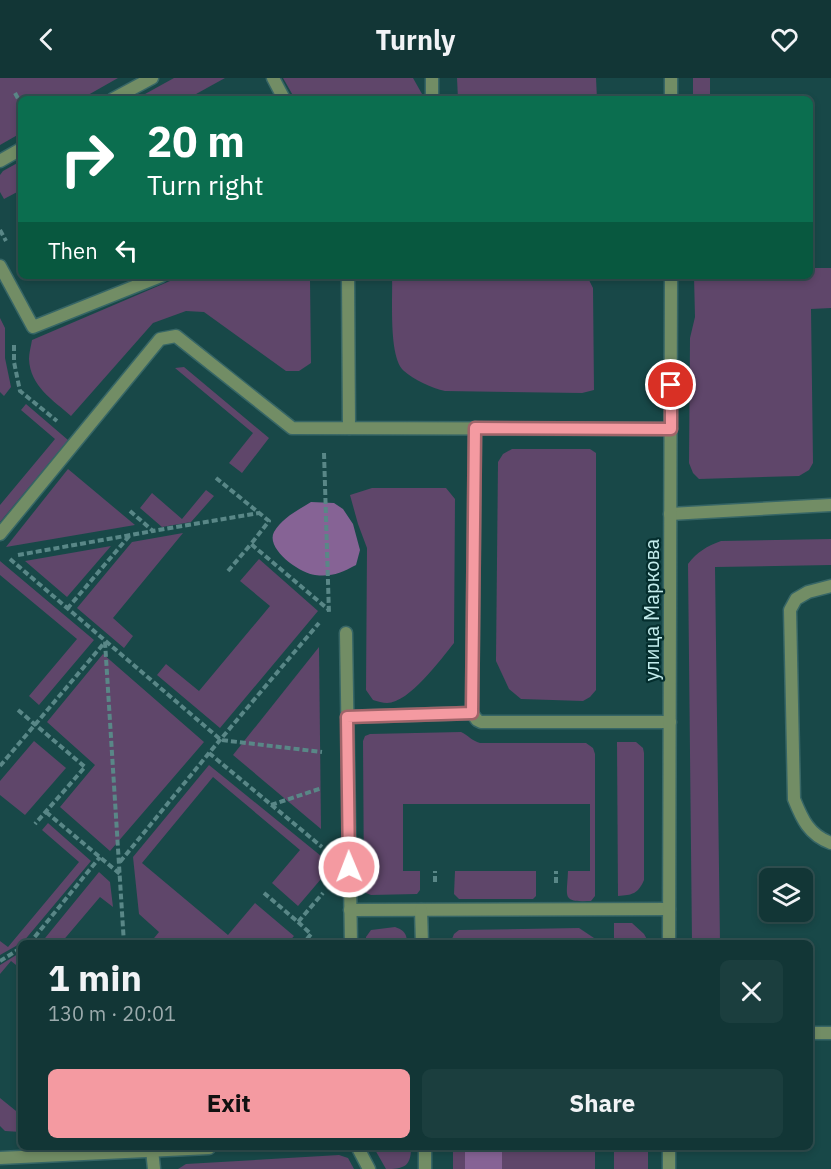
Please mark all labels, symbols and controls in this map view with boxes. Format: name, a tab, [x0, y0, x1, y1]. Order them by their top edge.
text: Turnly	[375, 22, 456, 57]
icon: back	[30, 23, 63, 56]
icon: heart	[768, 23, 801, 56]
text: 20 m	[147, 114, 245, 169]
icon: right	[48, 120, 126, 198]
text: Turn right	[147, 167, 264, 202]
icon: left	[110, 234, 143, 267]
text: Then	[48, 236, 98, 265]
pin	[645, 359, 696, 410]
icon: arrive	[654, 368, 687, 401]
street label: улица Маркова	[638, 539, 665, 681]
position arrow	[317, 835, 381, 899]
map controls	[759, 868, 813, 922]
button: layers	[759, 868, 813, 922]
text: 1 min	[48, 954, 142, 1001]
button: close	[720, 960, 783, 1023]
text: 130 m · 20:01	[48, 1000, 176, 1027]
button: Exit	[48, 1069, 410, 1138]
button: Share	[422, 1069, 783, 1138]

